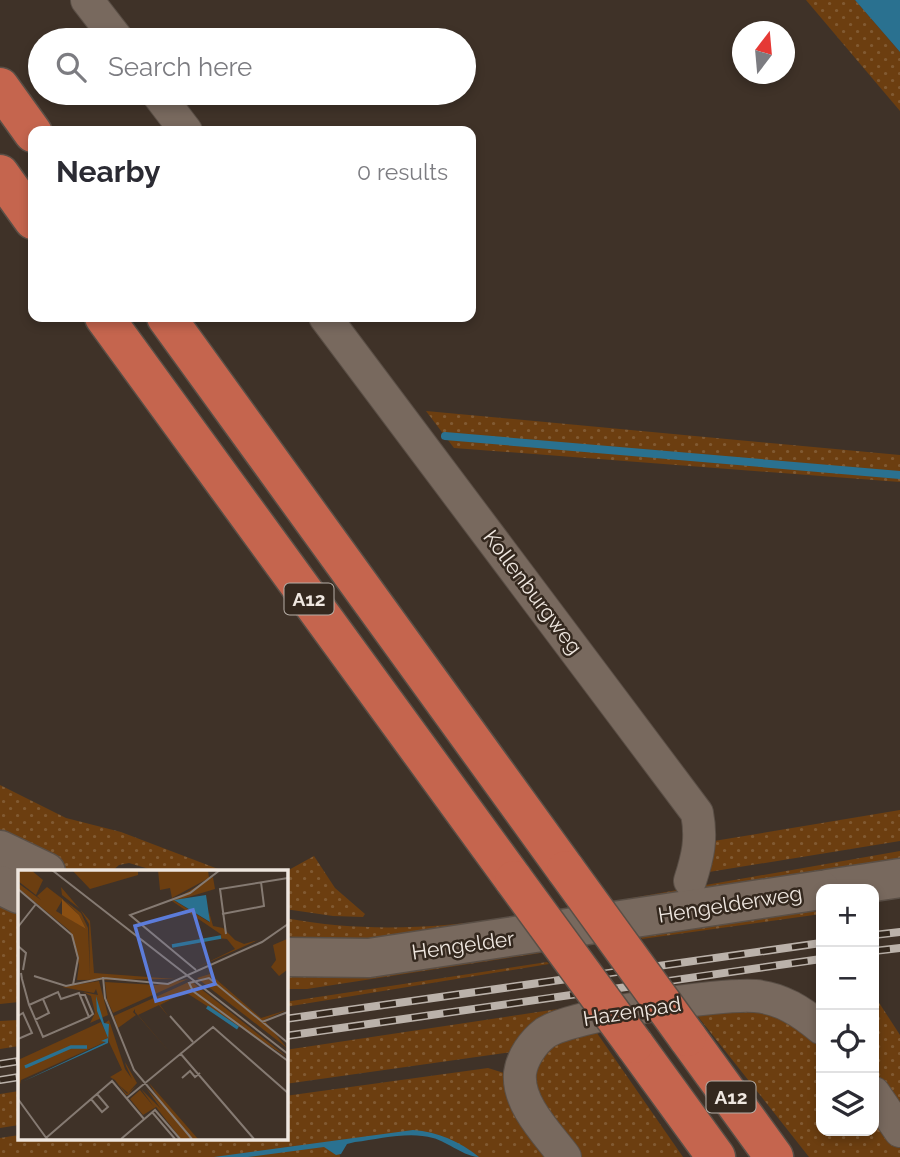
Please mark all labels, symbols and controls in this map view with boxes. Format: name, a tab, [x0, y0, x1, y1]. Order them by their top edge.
north arrow	[732, 21, 795, 84]
search box	[28, 28, 476, 105]
icon: search	[52, 48, 90, 86]
text: Search here	[108, 52, 252, 82]
text: Nearby	[56, 154, 160, 189]
text: 0 results	[357, 158, 448, 185]
street label: Kollenburgweg	[478, 525, 588, 659]
road number: A12	[284, 584, 334, 614]
inset map	[18, 870, 287, 1140]
street label: Hengelderweg	[656, 880, 804, 928]
map controls	[816, 884, 879, 1136]
button: +	[816, 884, 879, 947]
street label: Hengelder	[410, 925, 517, 965]
button: −	[816, 947, 879, 1010]
street label: Hazenpad	[581, 991, 683, 1031]
button: locate	[816, 1010, 879, 1073]
button: layers	[816, 1073, 879, 1136]
road number: A12	[706, 1082, 756, 1112]

